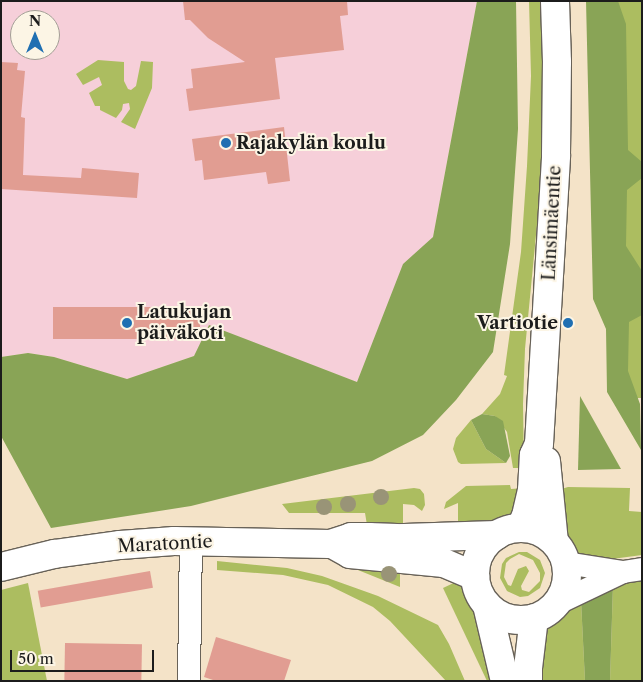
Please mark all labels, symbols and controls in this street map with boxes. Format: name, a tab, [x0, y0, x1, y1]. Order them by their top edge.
north arrow	[10, 10, 60, 60]
text: N	[29, 12, 41, 30]
place label: Rajakylän koulu	[236, 132, 386, 154]
marker: Rajakylän koulu	[220, 137, 232, 149]
street label: Länsimäentie	[538, 165, 566, 281]
place label: Latukujan päiväkoti	[137, 302, 231, 344]
place label: Vartiotie	[477, 312, 558, 334]
marker: Latukujan päiväkoti	[121, 317, 133, 329]
marker: Vartiotie	[562, 317, 574, 329]
street label: Maratontie	[117, 531, 213, 557]
scale bar	[12, 640, 156, 672]
text: 50 m	[18, 649, 54, 668]

